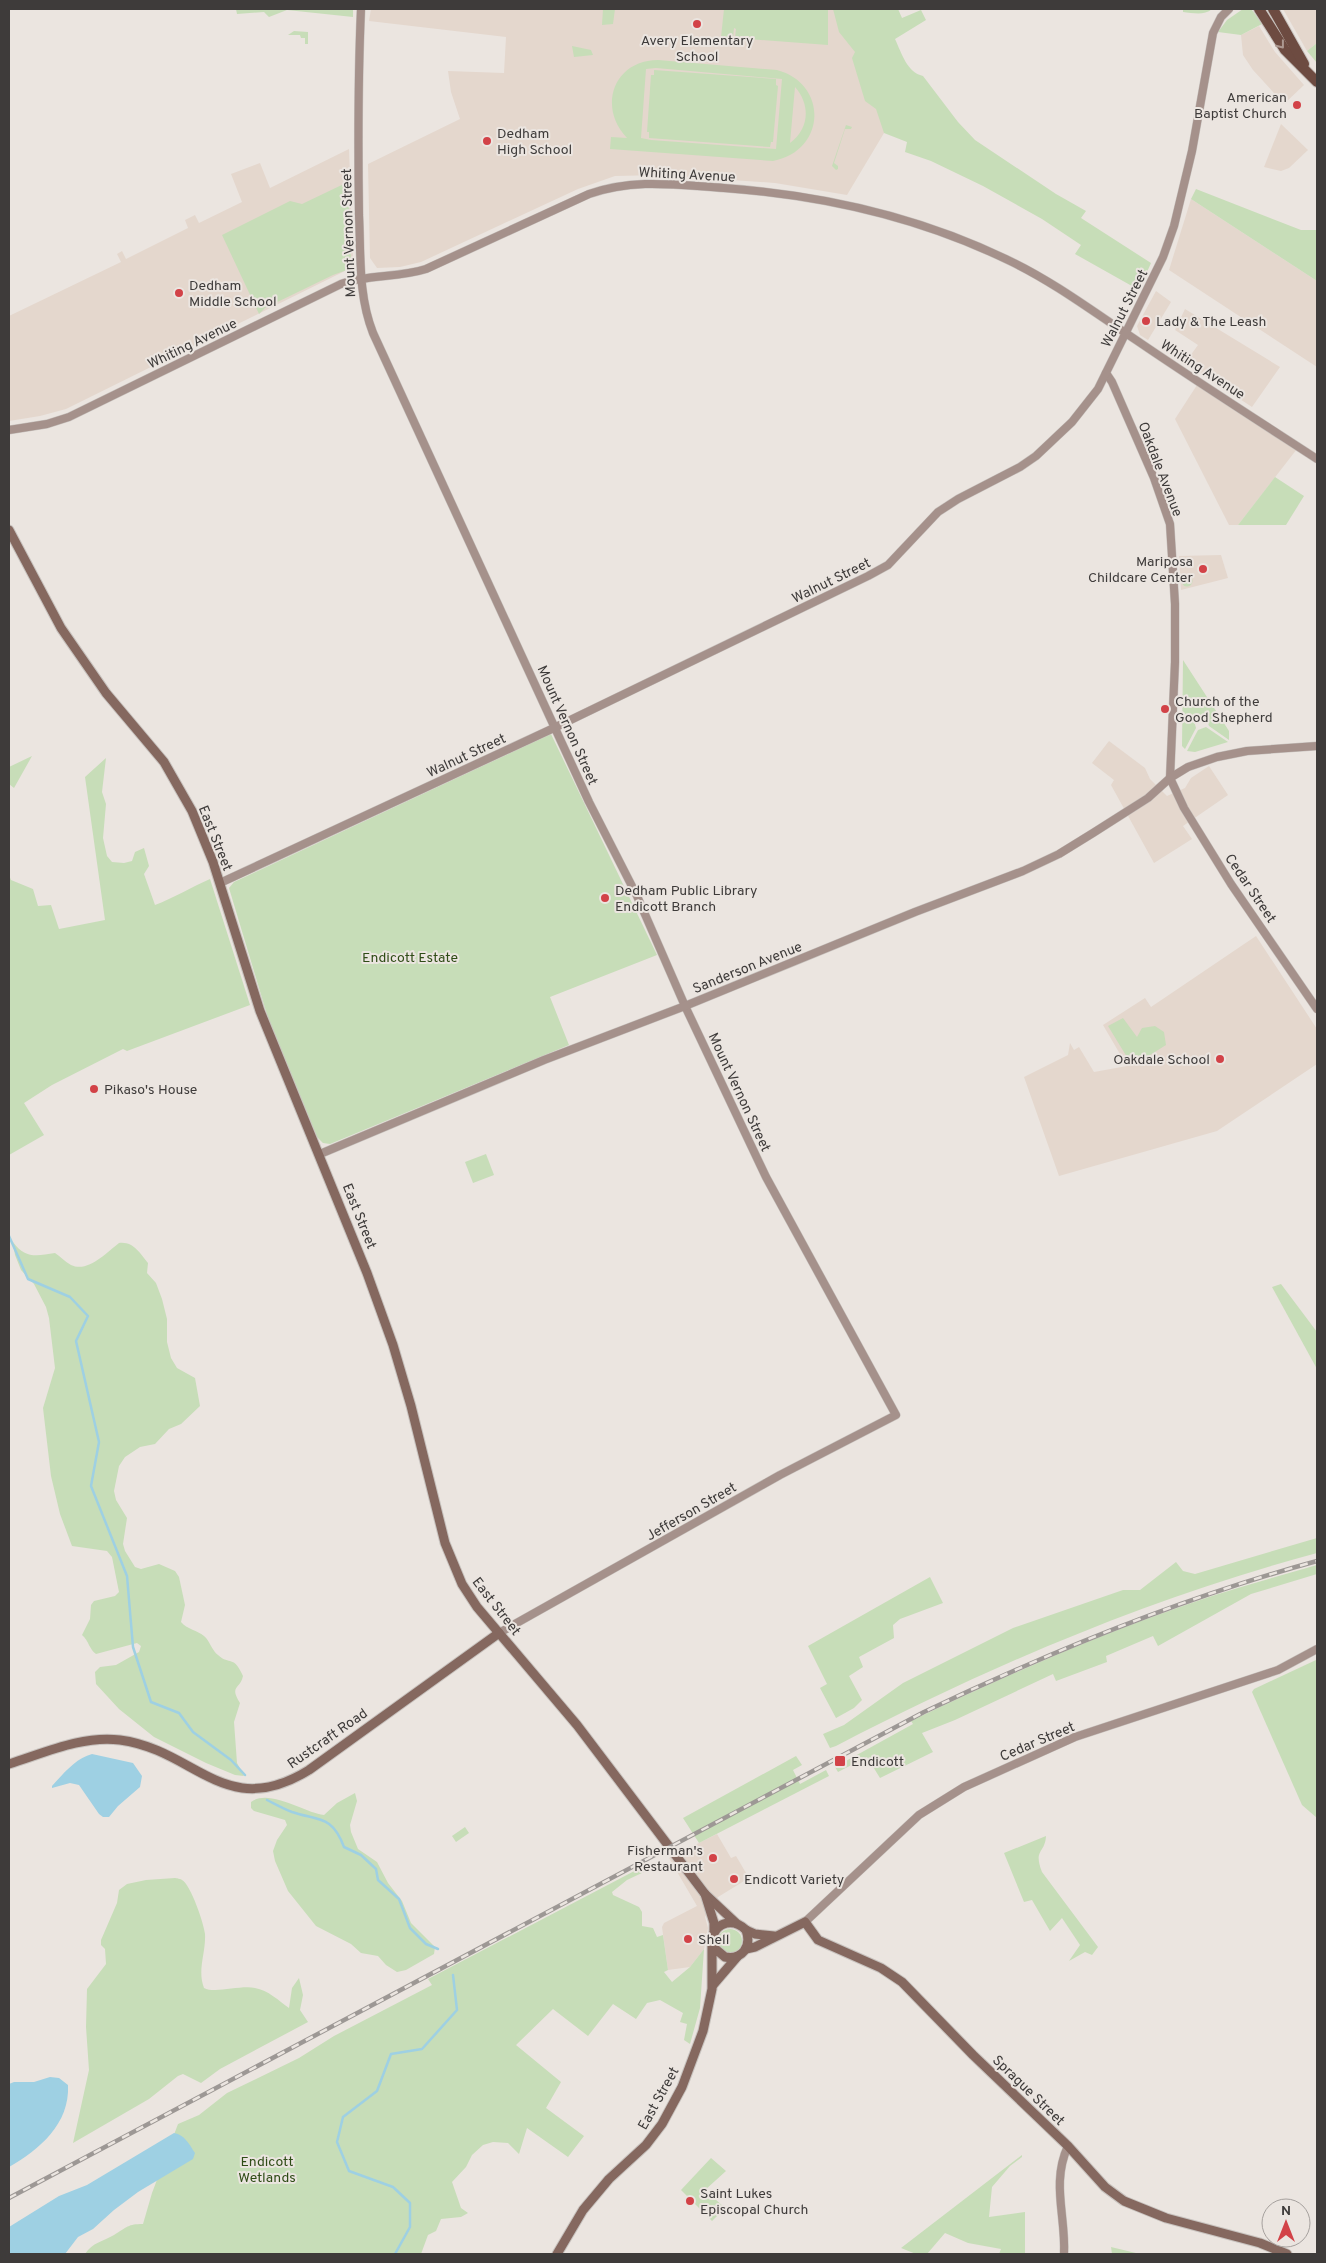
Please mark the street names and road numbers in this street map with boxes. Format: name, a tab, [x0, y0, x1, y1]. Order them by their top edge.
street label: Whiting Avenue	[638, 164, 736, 187]
street label: Mount Vernon Street	[339, 168, 360, 298]
street label: Walnut Street	[1098, 267, 1152, 351]
street label: Whiting Avenue	[145, 315, 240, 373]
street label: Whiting Avenue	[1157, 337, 1248, 404]
street label: Oakdale Avenue	[1134, 420, 1186, 519]
street label: Walnut Street	[790, 555, 874, 608]
street label: Mount Vernon Street	[533, 663, 601, 788]
street label: Walnut Street	[424, 731, 509, 782]
street label: East Street	[194, 803, 235, 874]
street label: Cedar Street	[1220, 851, 1279, 927]
street label: Sanderson Avenue	[690, 939, 805, 998]
street label: Mount Vernon Street	[704, 1031, 774, 1155]
street label: East Street	[338, 1181, 379, 1252]
street label: Jefferson Street	[644, 1480, 740, 1545]
street label: East Street	[468, 1574, 524, 1639]
street label: Rustcraft Road	[285, 1705, 371, 1773]
street label: Cedar Street	[998, 1719, 1078, 1766]
street label: Sprague Street	[988, 2052, 1068, 2130]
street label: East Street	[635, 2064, 684, 2133]

